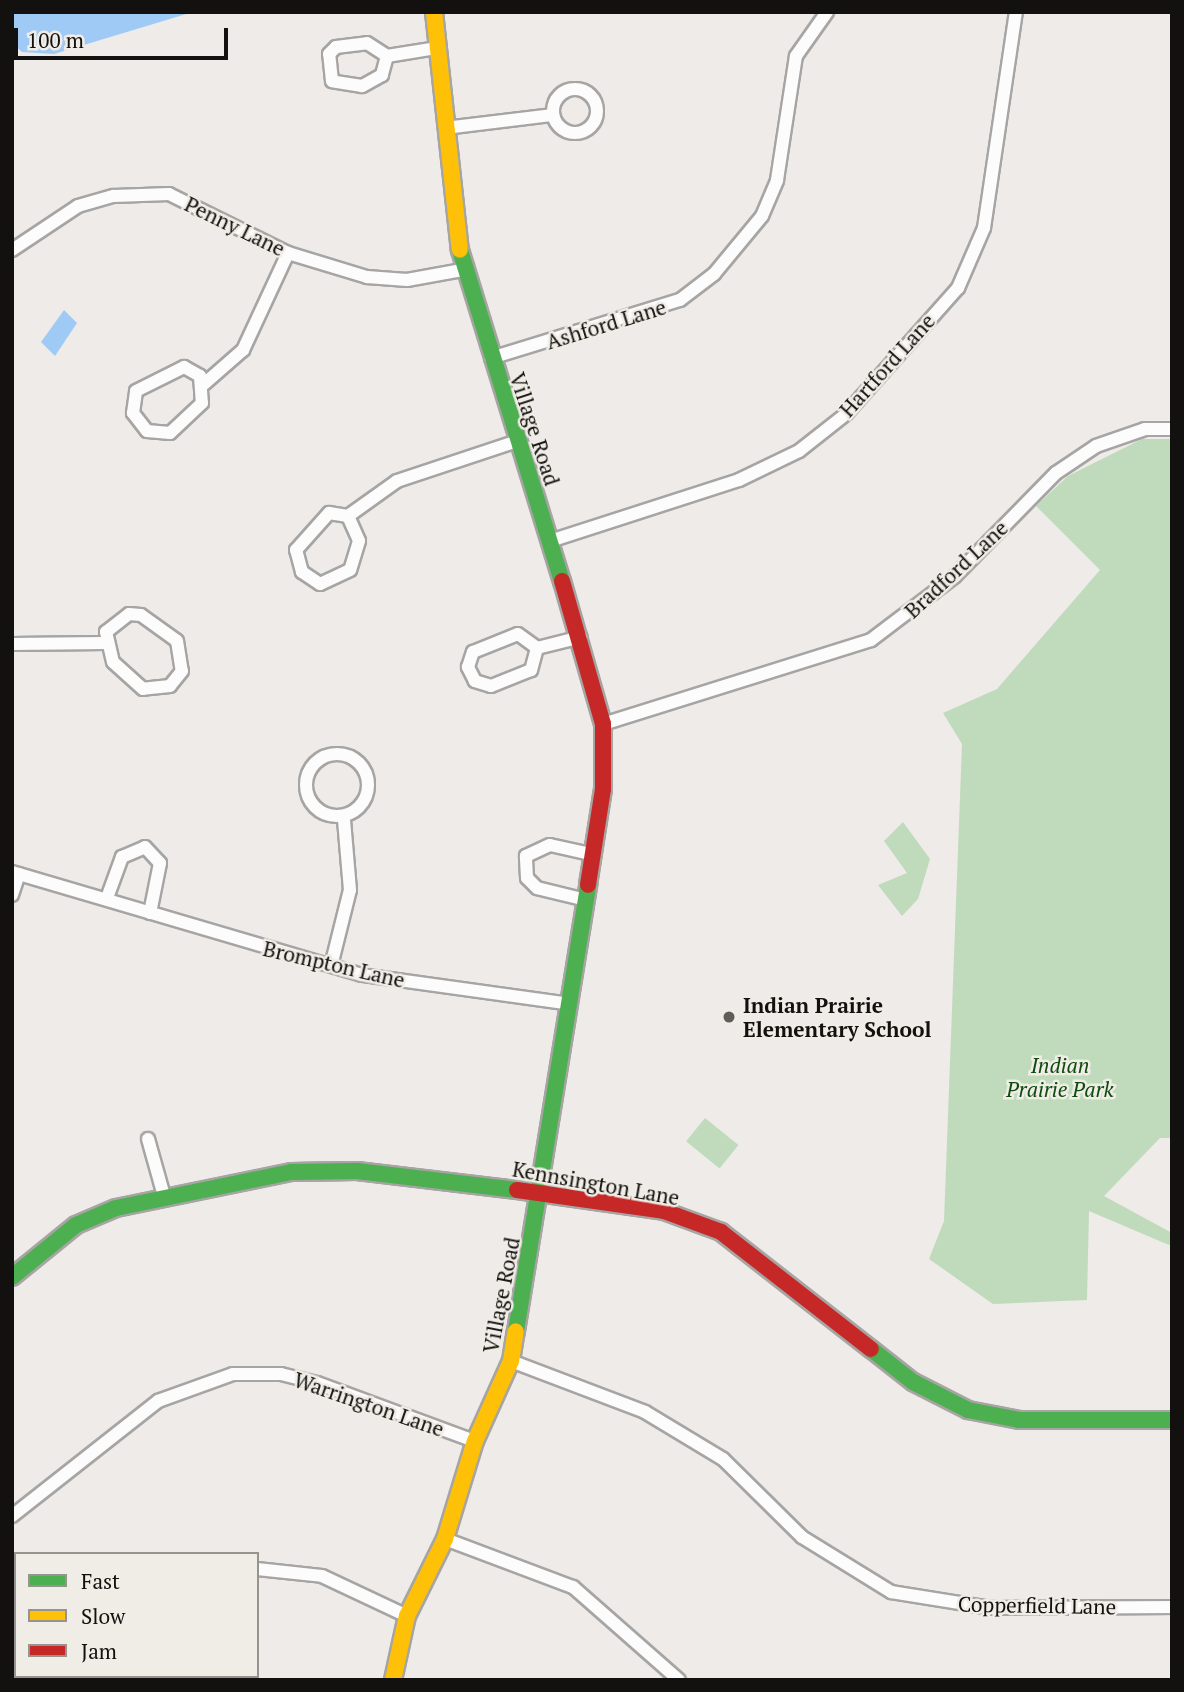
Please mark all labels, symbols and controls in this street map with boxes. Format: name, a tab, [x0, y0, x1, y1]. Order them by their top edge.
scale bar	[18, 14, 231, 58]
text: 100 m	[27, 26, 84, 54]
street label: Penny Lane	[181, 191, 289, 261]
street label: Ashford Lane	[543, 294, 669, 354]
street label: Hartford Lane	[834, 308, 940, 422]
street label: Village Road	[505, 369, 565, 489]
street label: Bradford Lane	[899, 515, 1013, 623]
street label: Brompton Lane	[261, 935, 407, 993]
place label: Indian Prairie Elementary School	[743, 992, 931, 1042]
marker: Indian Prairie Elementary School	[721, 1009, 737, 1025]
park label: Indian Prairie Park	[1006, 1052, 1114, 1102]
street label: Kennsington Lane	[511, 1156, 681, 1210]
street label: Village Road	[477, 1235, 525, 1355]
street label: Warrington Lane	[291, 1367, 447, 1441]
legend	[14, 1552, 259, 1678]
text: Fast	[81, 1567, 120, 1595]
street label: Copperfield Lane	[958, 1591, 1116, 1619]
text: Slow	[81, 1602, 125, 1630]
text: Jam	[81, 1637, 117, 1665]

